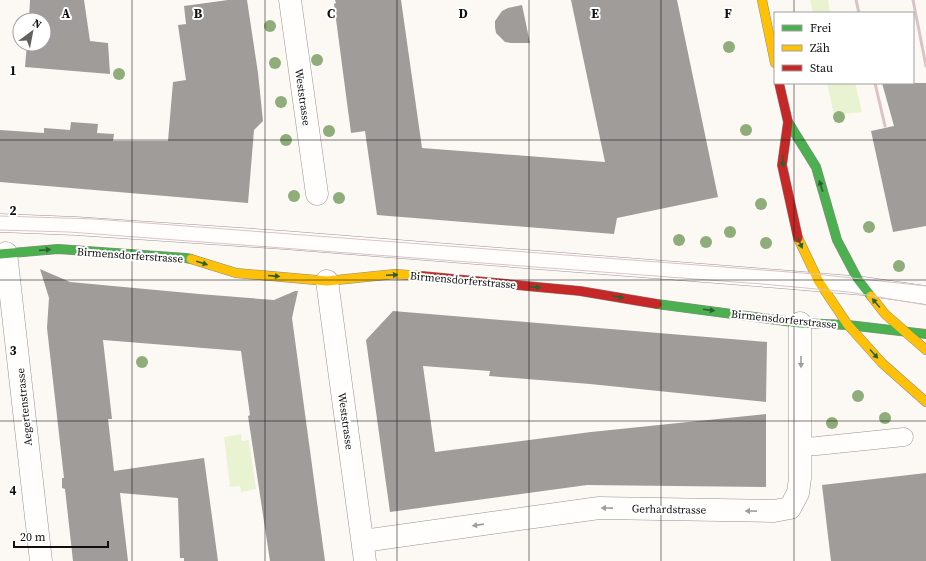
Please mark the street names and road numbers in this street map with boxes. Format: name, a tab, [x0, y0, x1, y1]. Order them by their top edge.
street label: Weststrasse	[291, 68, 314, 127]
street label: Birmensdorferstrasse	[76, 244, 184, 267]
street label: Birmensdorferstrasse	[409, 268, 517, 293]
street label: Birmensdorferstrasse	[730, 306, 838, 333]
street label: Aegertenstrasse	[13, 367, 36, 447]
street label: Weststrasse	[334, 392, 357, 451]
street label: Gerhardstrasse	[632, 501, 707, 518]

